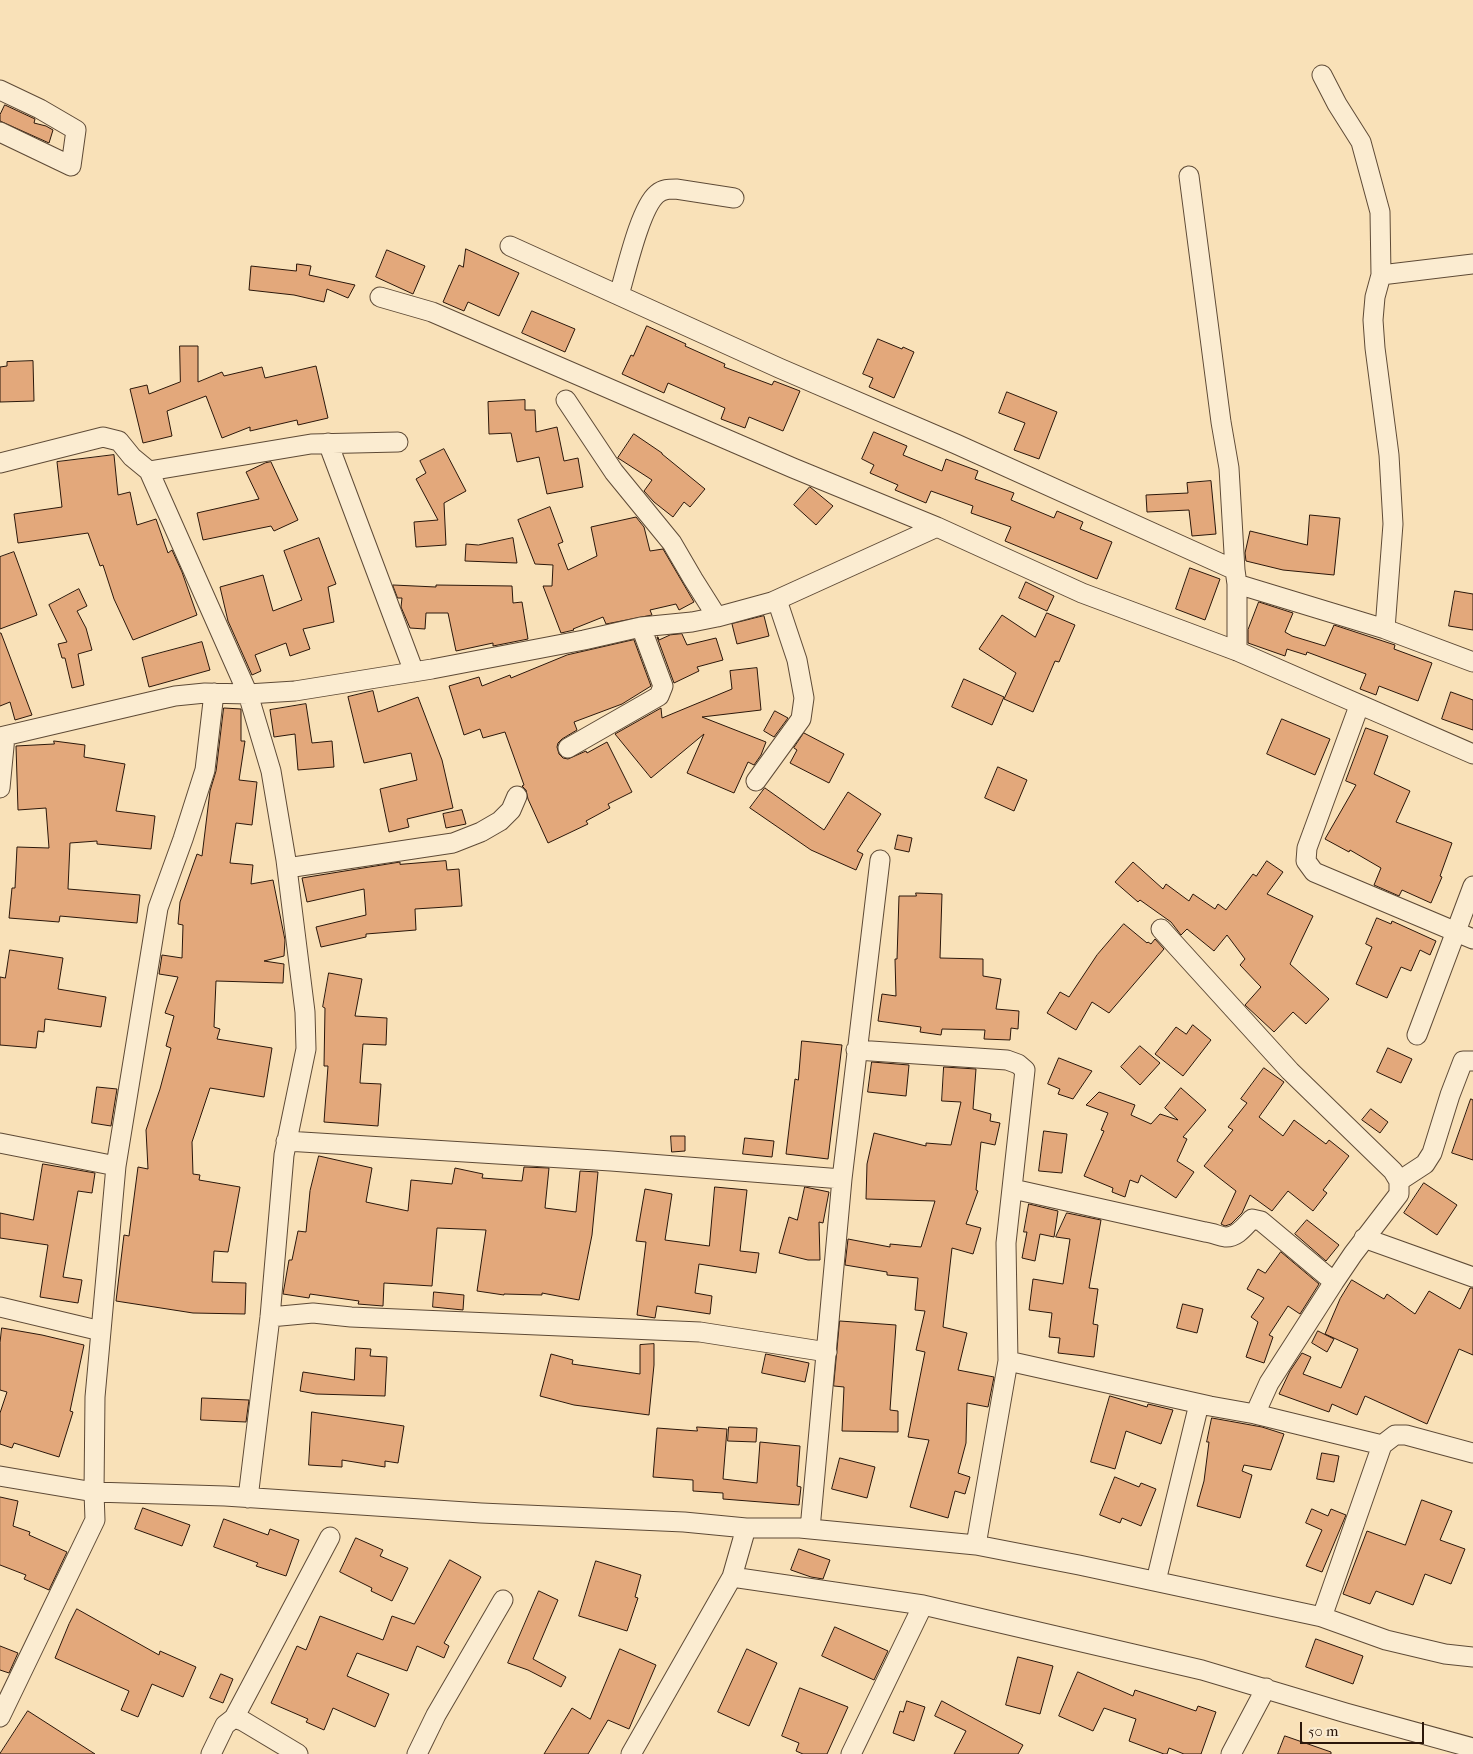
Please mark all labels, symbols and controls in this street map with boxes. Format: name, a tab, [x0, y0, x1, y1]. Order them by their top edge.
scale bar	[1303, 1712, 1427, 1744]
text: 50 m	[1308, 1722, 1338, 1740]

